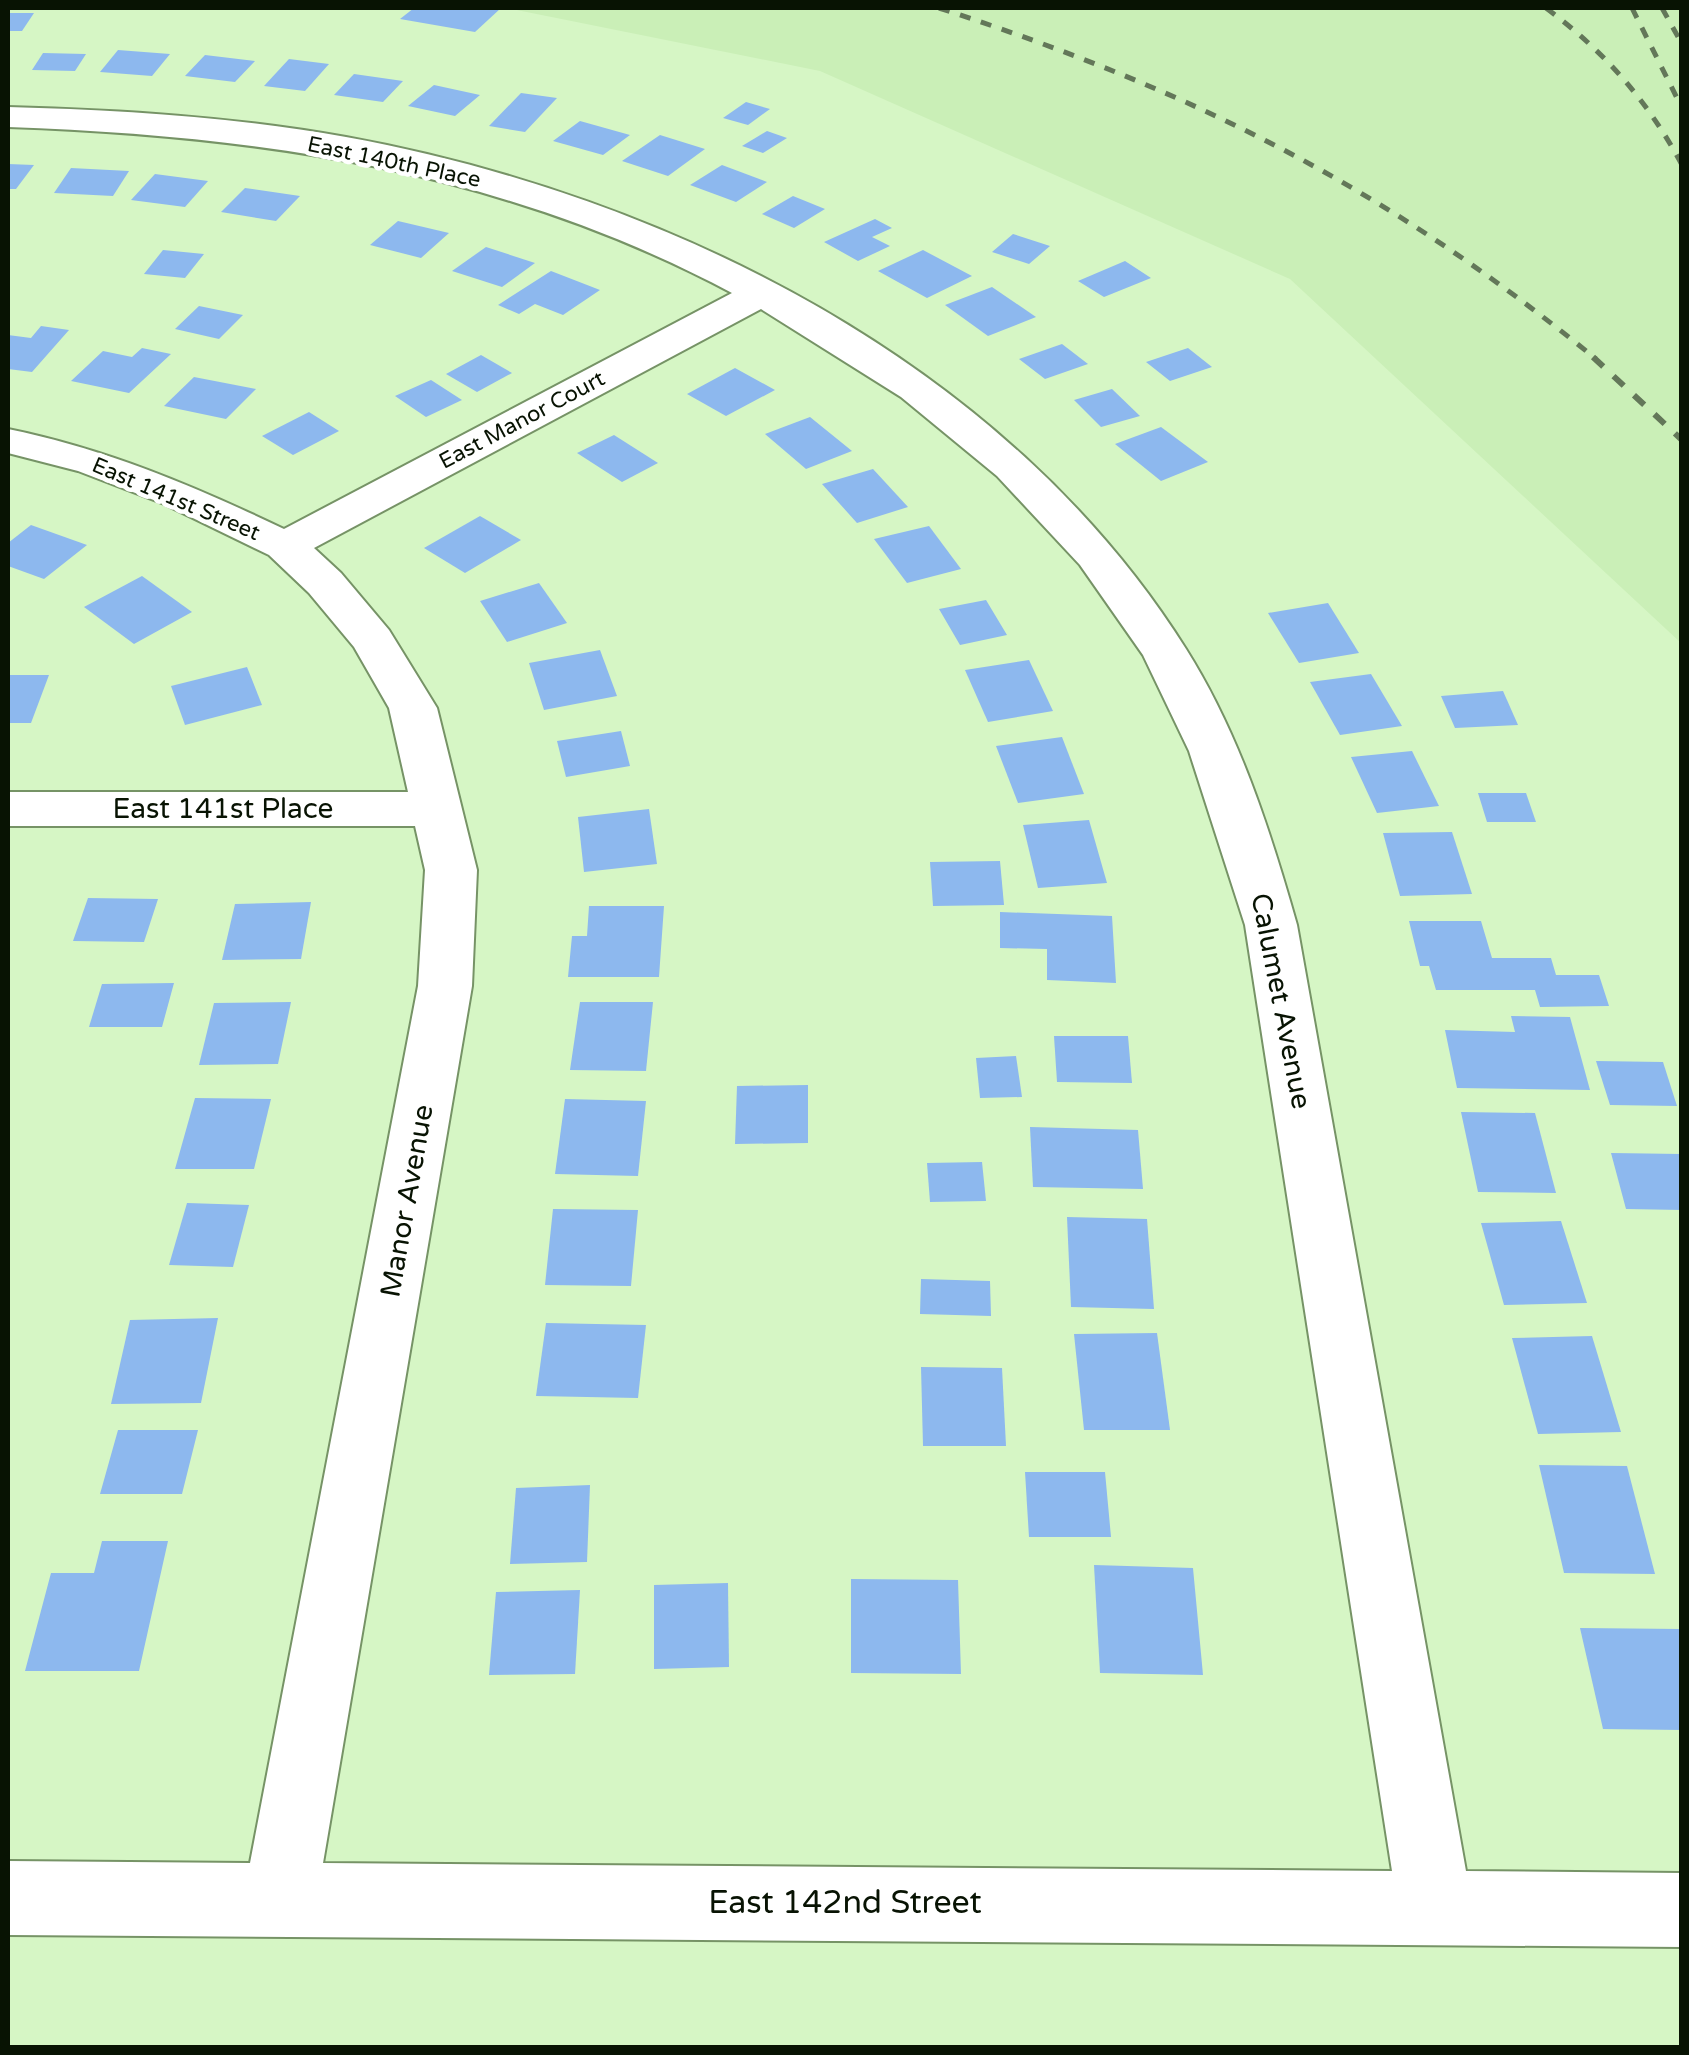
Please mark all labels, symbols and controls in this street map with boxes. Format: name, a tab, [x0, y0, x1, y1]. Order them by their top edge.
street label: East 140th Place	[305, 131, 483, 193]
street label: East Manor Court	[435, 365, 609, 475]
street label: East 141st Street	[88, 452, 264, 546]
street label: East 141st Place	[113, 792, 333, 826]
street label: Calumet Avenue	[1243, 890, 1319, 1112]
street label: Manor Avenue	[373, 1102, 441, 1300]
street label: East 142nd Street	[708, 1884, 982, 1922]

